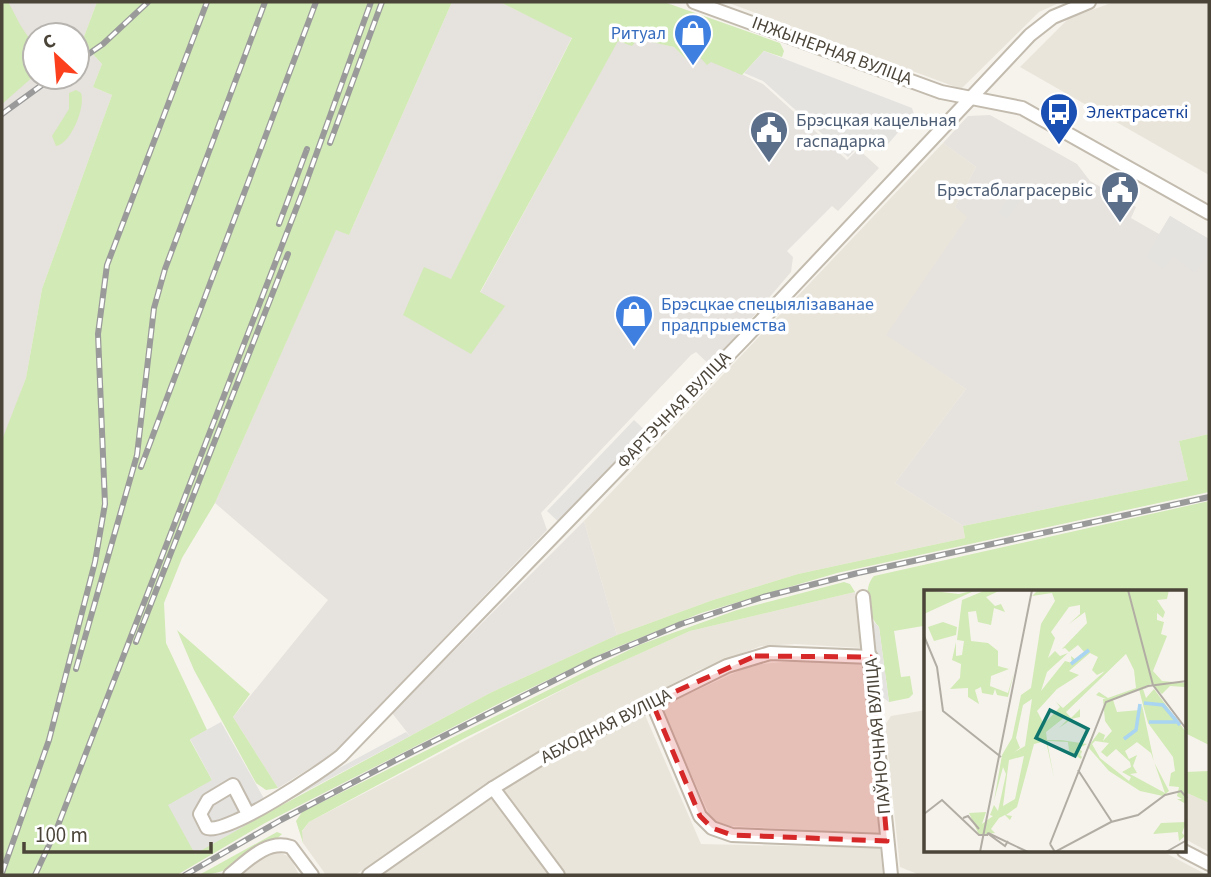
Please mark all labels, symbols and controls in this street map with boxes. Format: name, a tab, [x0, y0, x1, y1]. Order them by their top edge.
street label: ІНЖЫНЕРНАЯ ВУЛІЦА	[748, 10, 916, 92]
shop icon: Ритуал	[672, 12, 714, 67]
north arrow	[21, 21, 91, 91]
place label: Ритуал	[611, 21, 666, 46]
text: С	[38, 28, 60, 57]
bus stop icon: Электрасеткі	[1038, 91, 1080, 146]
place label: Электрасеткі	[1086, 100, 1189, 125]
place label: Брэсцкая кацельная гаспадарка	[796, 108, 957, 154]
public building icon: Брэсцкая кацельная гаспадарка	[748, 109, 790, 164]
public building icon: Брэстаблаграсервіс	[1099, 169, 1141, 224]
place label: Брэстаблаграсервіс	[937, 178, 1093, 203]
place label: Брэсцкае спецыялізаванае прадпрыемства	[661, 292, 874, 338]
shop icon: Брэсцкае спецыялізаванае прадпрыемства	[613, 293, 655, 348]
street label: ФАРТЭЧНАЯ ВУЛІЦА	[611, 346, 737, 474]
inset map	[924, 590, 1186, 852]
street label: ПАЎНОЧНАЯ ВУЛІЦА	[859, 657, 897, 815]
street label: АБХОДНАЯ ВУЛІЦА	[536, 682, 676, 770]
scale bar	[24, 810, 212, 854]
text: 100 m	[35, 820, 88, 850]

